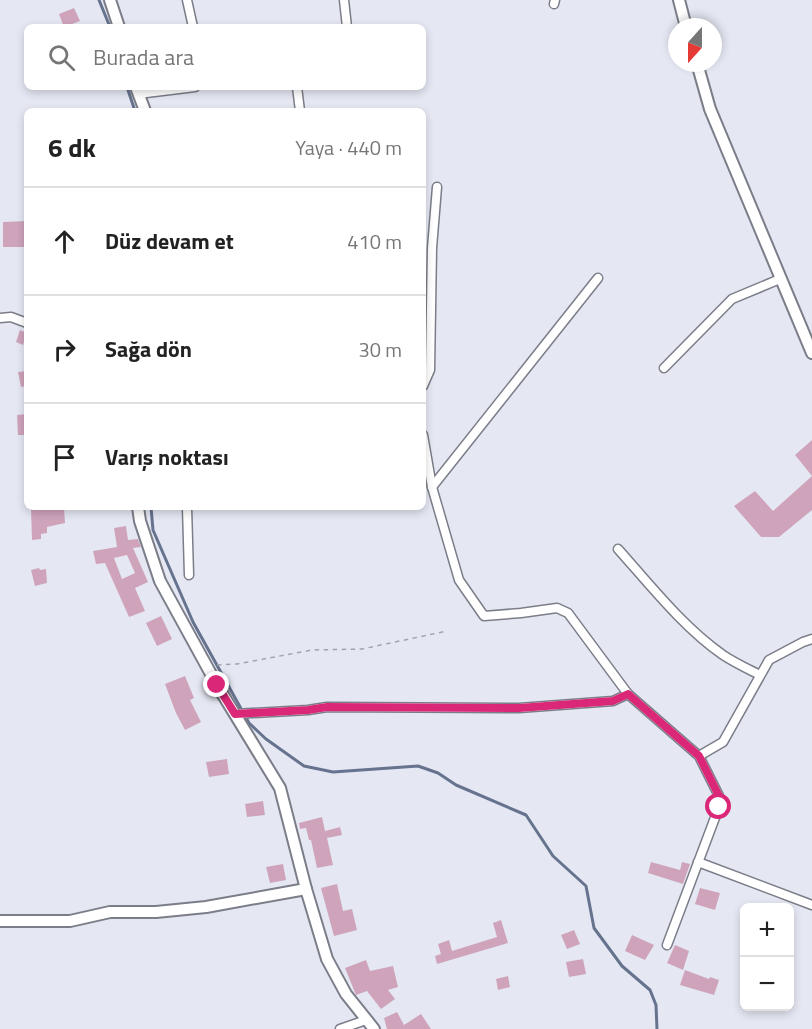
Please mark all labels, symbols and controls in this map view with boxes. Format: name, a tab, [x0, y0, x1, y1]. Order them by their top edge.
north arrow	[668, 18, 722, 72]
search box	[24, 24, 426, 90]
text: Burada ara	[93, 40, 194, 74]
icon: search	[45, 41, 78, 74]
text: 6 dk	[48, 128, 96, 167]
text: Yaya · 440 m	[295, 132, 402, 163]
text: Düz devam et	[105, 224, 234, 258]
icon: ahead	[48, 225, 81, 258]
text: 410 m	[347, 226, 402, 257]
text: Sağa dön	[105, 332, 192, 366]
icon: right	[48, 333, 81, 366]
text: 30 m	[358, 334, 402, 365]
text: Varış noktası	[105, 440, 229, 474]
icon: arrive	[48, 441, 81, 474]
route end	[203, 671, 229, 697]
route start	[705, 793, 731, 819]
map controls	[740, 903, 794, 1011]
button: +	[740, 903, 794, 957]
button: −	[740, 957, 794, 1011]

